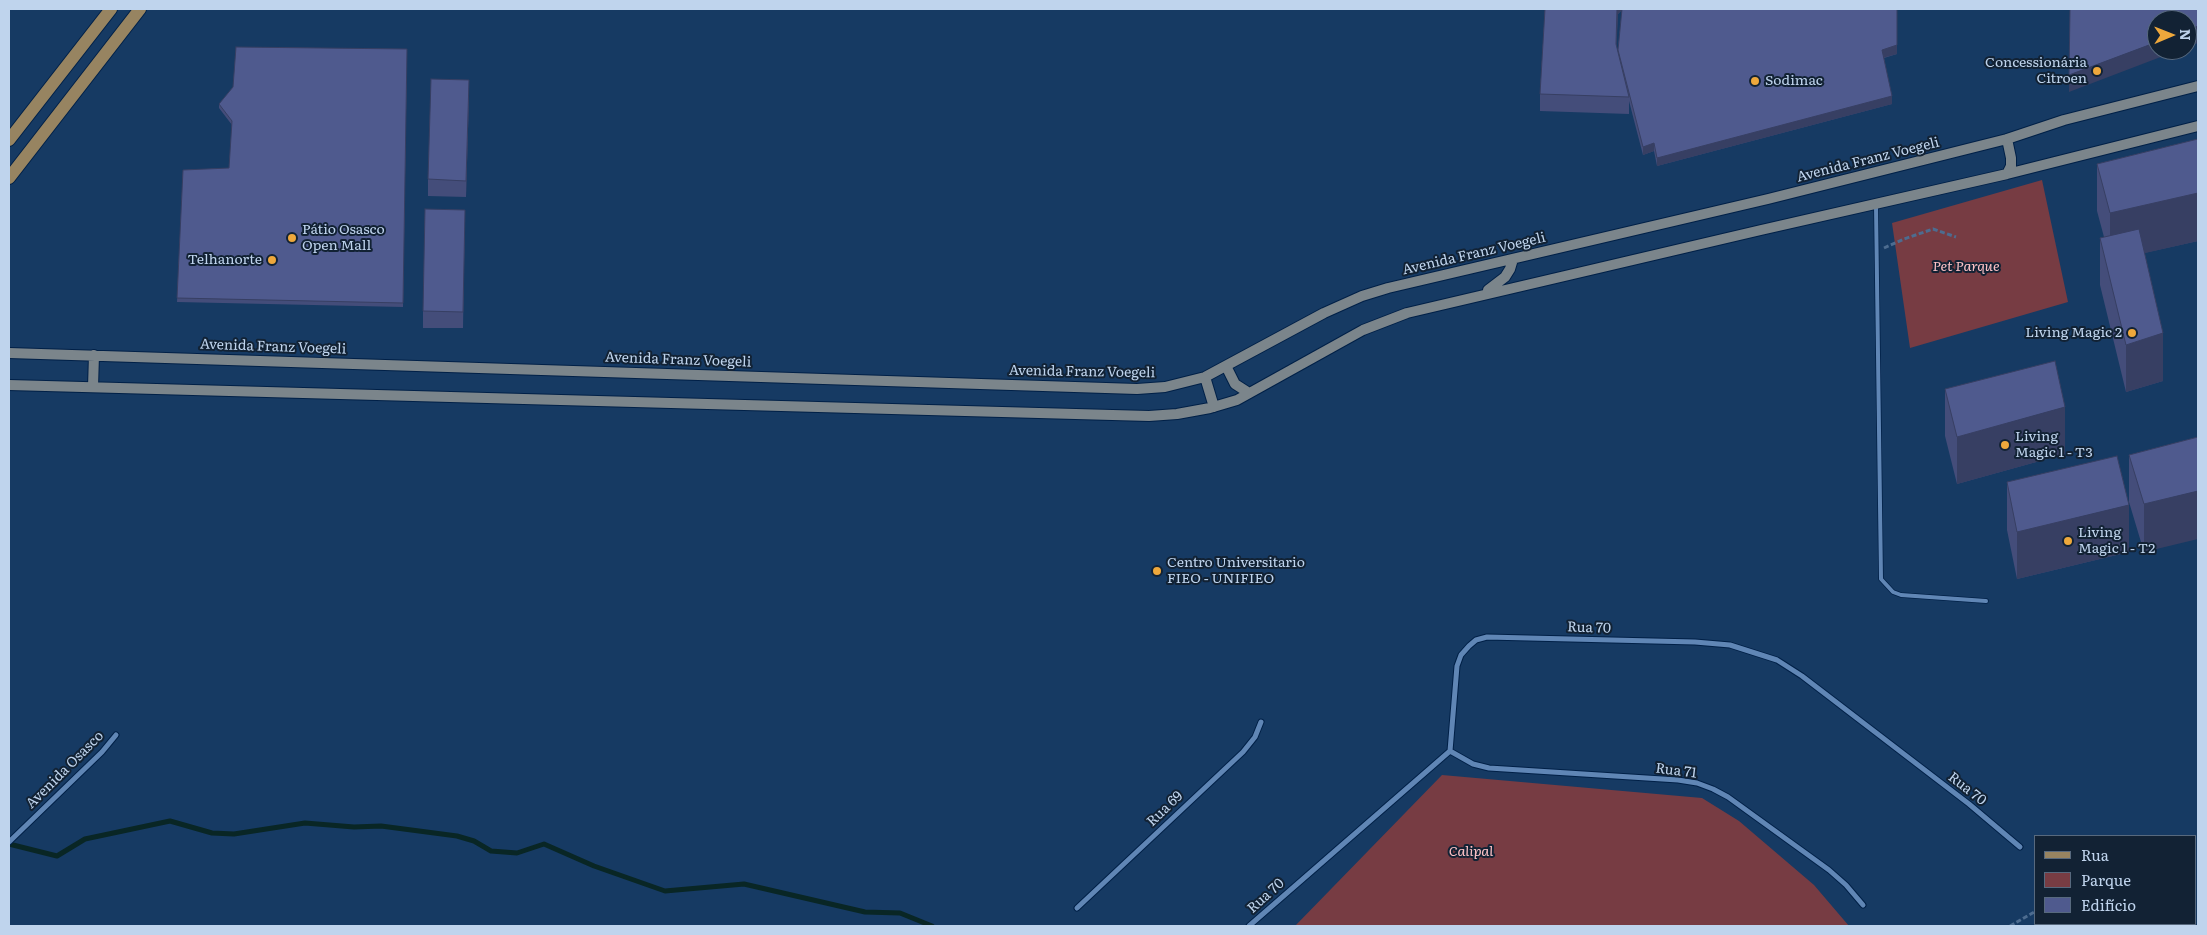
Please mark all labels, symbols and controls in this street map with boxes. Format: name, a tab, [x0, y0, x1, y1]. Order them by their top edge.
north arrow	[2147, 10, 2197, 60]
text: N	[2176, 29, 2196, 41]
place label: Concessionária Citroen	[1985, 55, 2087, 88]
marker: Concessionária Citroen	[2091, 65, 2103, 77]
place label: Sodimac	[1765, 73, 1823, 89]
marker: Sodimac	[1749, 75, 1761, 87]
street label: Avenida Franz Voegeli	[1795, 134, 1941, 186]
place label: Pátio Osasco Open Mall	[302, 222, 385, 254]
street label: Avenida Franz Voegeli	[1401, 229, 1547, 279]
marker: Pátio Osasco Open Mall	[286, 232, 298, 244]
place label: Telhanorte	[188, 252, 262, 268]
marker: Telhanorte	[266, 254, 278, 266]
park label: Pet Parque	[1932, 259, 2000, 275]
place label: Living Magic 2	[2025, 325, 2122, 341]
marker: Living Magic 2	[2126, 327, 2138, 339]
street label: Avenida Franz Voegeli	[199, 336, 347, 358]
street label: Avenida Franz Voegeli	[604, 349, 752, 371]
street label: Avenida Franz Voegeli	[1009, 362, 1155, 382]
place label: Living Magic 1 - T3	[2015, 429, 2093, 462]
marker: Living Magic 1 - T3	[1999, 439, 2011, 451]
place label: Living Magic 1 - T2	[2078, 525, 2155, 558]
marker: Living Magic 1 - T2	[2062, 535, 2074, 547]
place label: Centro Universitario FIEO - UNIFIEO	[1167, 555, 1305, 588]
marker: Centro Universitario FIEO - UNIFIEO	[1151, 565, 1163, 577]
street label: Rua 70	[1567, 619, 1611, 637]
street label: Avenida Osasco	[23, 728, 107, 812]
street label: Rua 71	[1654, 760, 1698, 782]
street label: Rua 70	[1945, 769, 1989, 809]
street label: Rua 69	[1143, 788, 1187, 830]
legend	[2034, 835, 2197, 925]
text: Rua	[2081, 843, 2109, 866]
park label: Calipal	[1449, 844, 1493, 860]
text: Parque	[2081, 868, 2131, 891]
street label: Rua 70	[1244, 875, 1288, 917]
text: Edifício	[2081, 893, 2136, 916]

